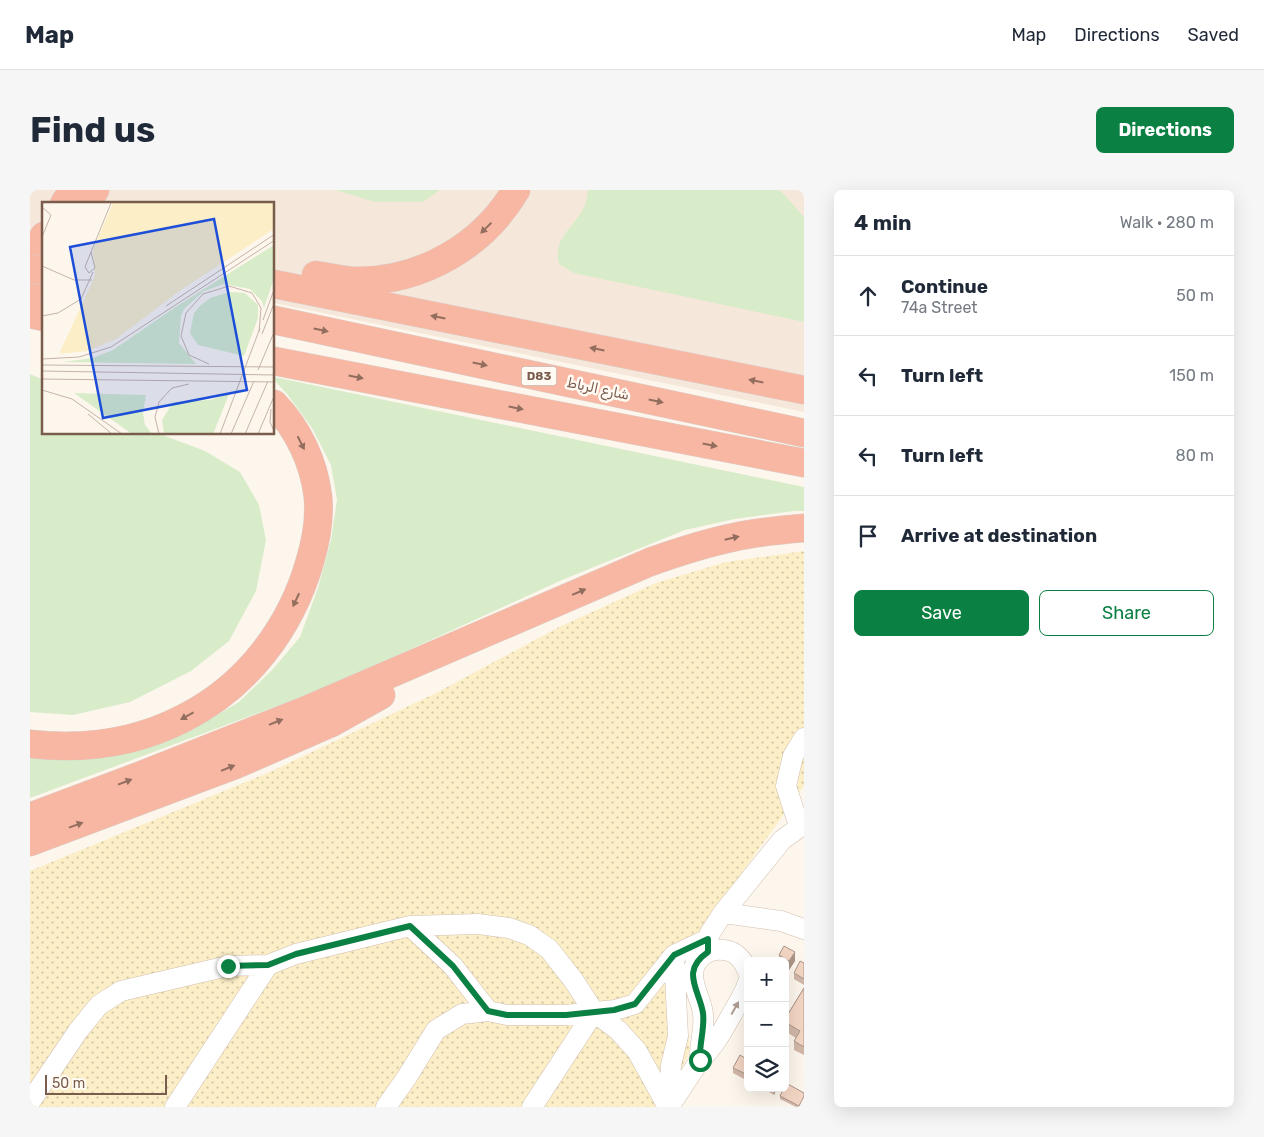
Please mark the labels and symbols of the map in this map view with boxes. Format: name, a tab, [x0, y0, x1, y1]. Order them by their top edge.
inset map	[42, 202, 275, 435]
one-way arrow	[480, 222, 492, 234]
one-way arrow	[430, 313, 445, 321]
one-way arrow	[314, 326, 329, 334]
one-way arrow	[589, 345, 604, 353]
one-way arrow	[473, 360, 489, 368]
road number: D83	[522, 367, 556, 386]
one-way arrow	[348, 373, 364, 381]
street label: شارع الرباط	[565, 374, 631, 406]
one-way arrow	[749, 377, 764, 385]
one-way arrow	[649, 397, 664, 405]
one-way arrow	[508, 404, 524, 412]
one-way arrow	[297, 436, 305, 451]
one-way arrow	[702, 441, 718, 449]
one-way arrow	[724, 534, 739, 542]
one-way arrow	[572, 588, 587, 596]
one-way arrow	[292, 593, 300, 607]
one-way arrow	[180, 712, 195, 720]
one-way arrow	[269, 718, 283, 726]
one-way arrow	[221, 763, 235, 771]
one-way arrow	[118, 777, 132, 785]
one-way arrow	[68, 821, 83, 828]
route end	[217, 955, 240, 978]
one-way arrow	[730, 1002, 739, 1015]
route start	[689, 1049, 712, 1072]
scale bar	[45, 1072, 168, 1095]

